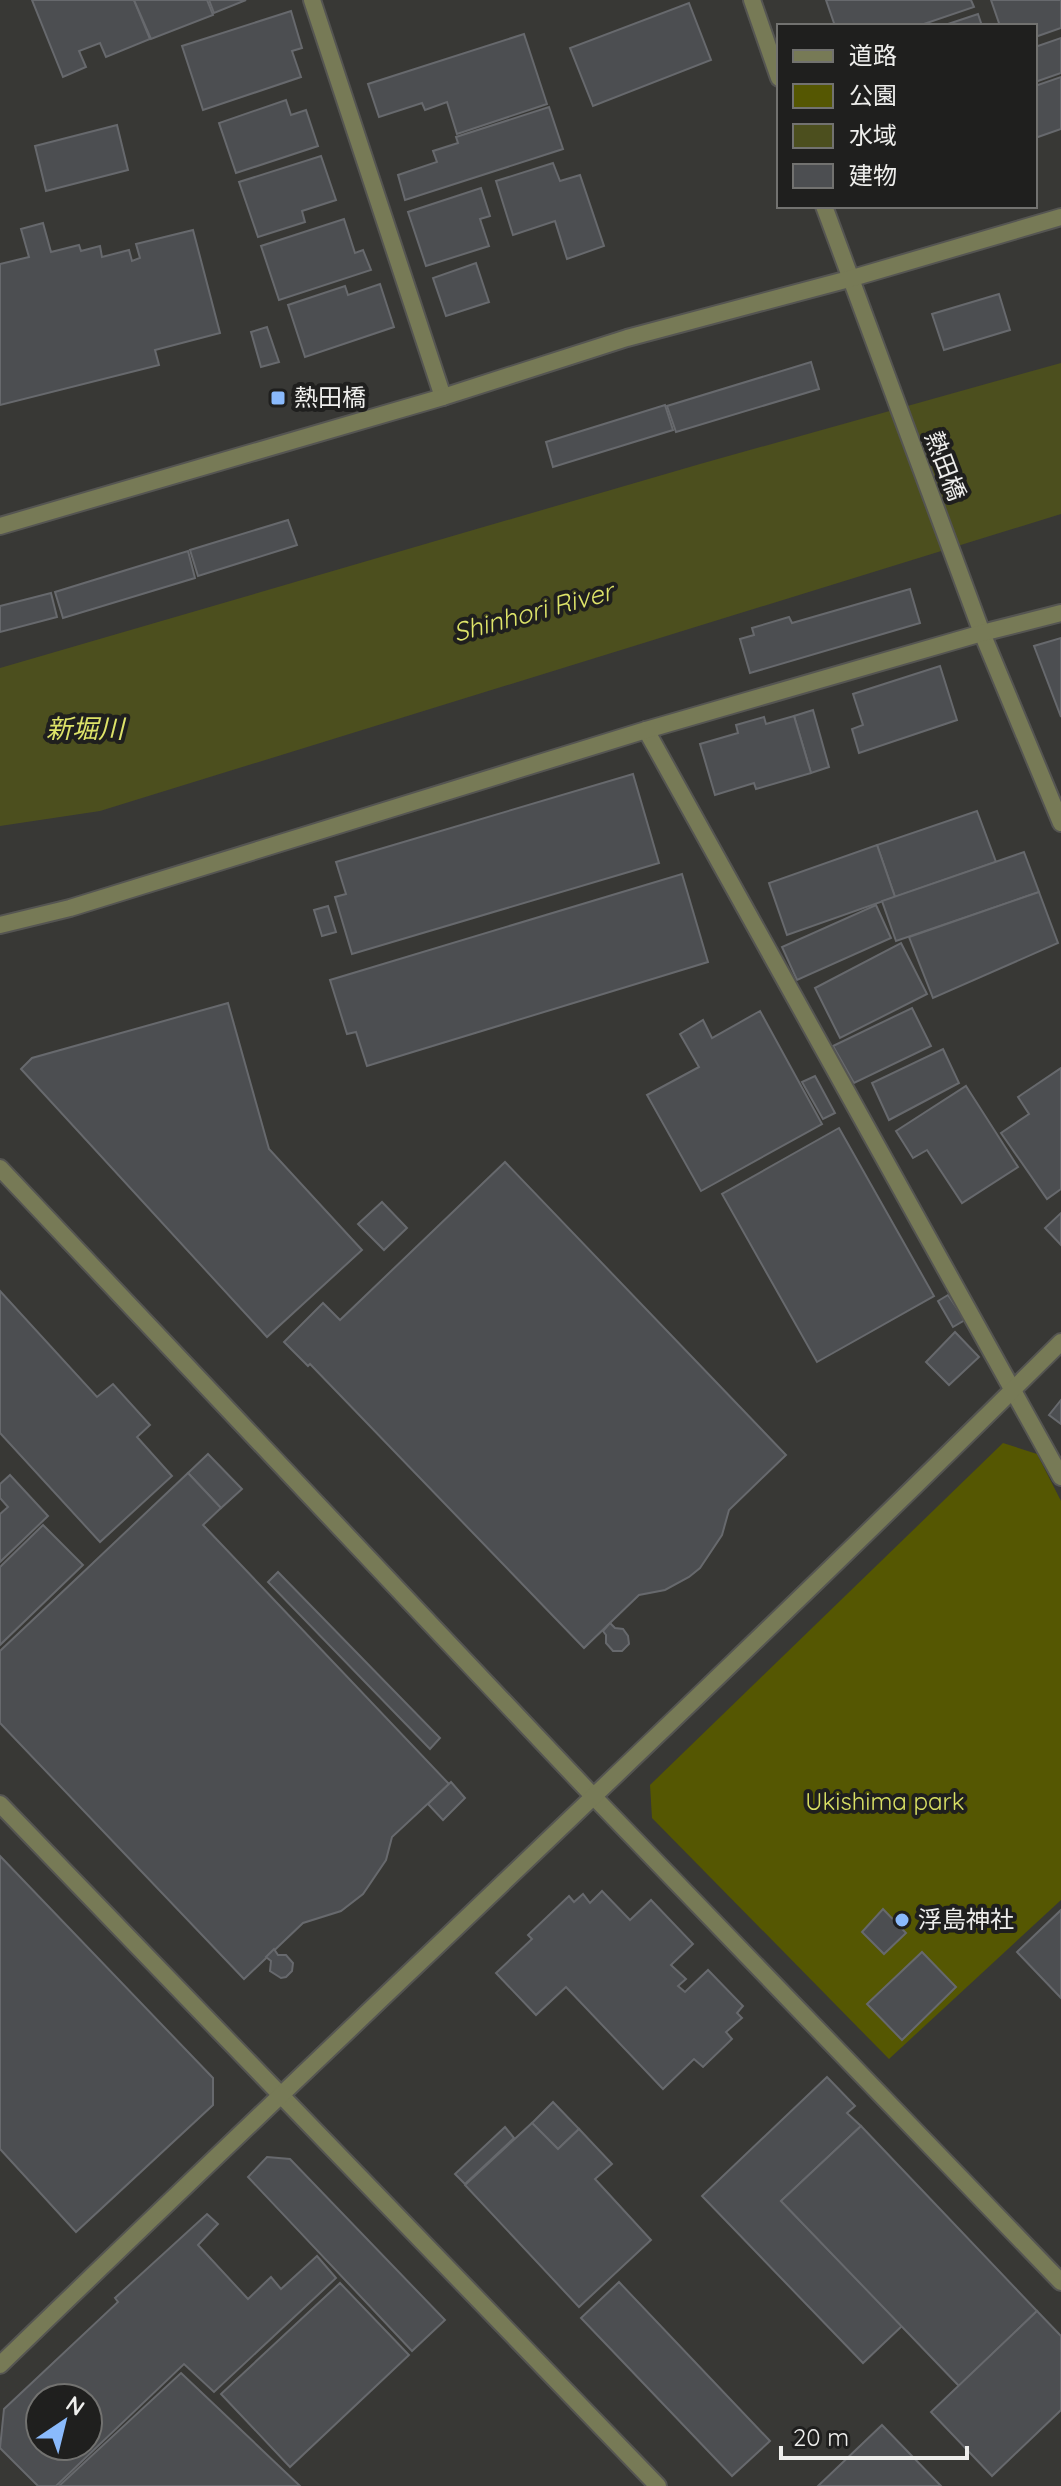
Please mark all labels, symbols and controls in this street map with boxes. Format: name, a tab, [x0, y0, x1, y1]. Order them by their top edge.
legend	[777, 24, 1037, 208]
text: 道路	[849, 40, 897, 70]
text: 公園	[849, 80, 897, 110]
text: 水域	[849, 120, 897, 150]
text: 建物	[849, 160, 897, 190]
place label: 熱田橋	[294, 382, 366, 412]
marker: 熱田橋	[269, 389, 287, 407]
street label: 熱田橋	[919, 427, 973, 505]
water label: Shinhori River	[449, 574, 619, 649]
water label: 新堀川	[46, 712, 127, 745]
park label: Ukishima park	[805, 1786, 965, 1816]
place label: 浮島神社	[918, 1904, 1014, 1934]
marker: 浮島神社	[893, 1911, 911, 1929]
north arrow	[24, 2382, 104, 2462]
text: N	[61, 2390, 90, 2422]
scale bar	[781, 2410, 967, 2460]
text: 20 m	[793, 2422, 849, 2452]

